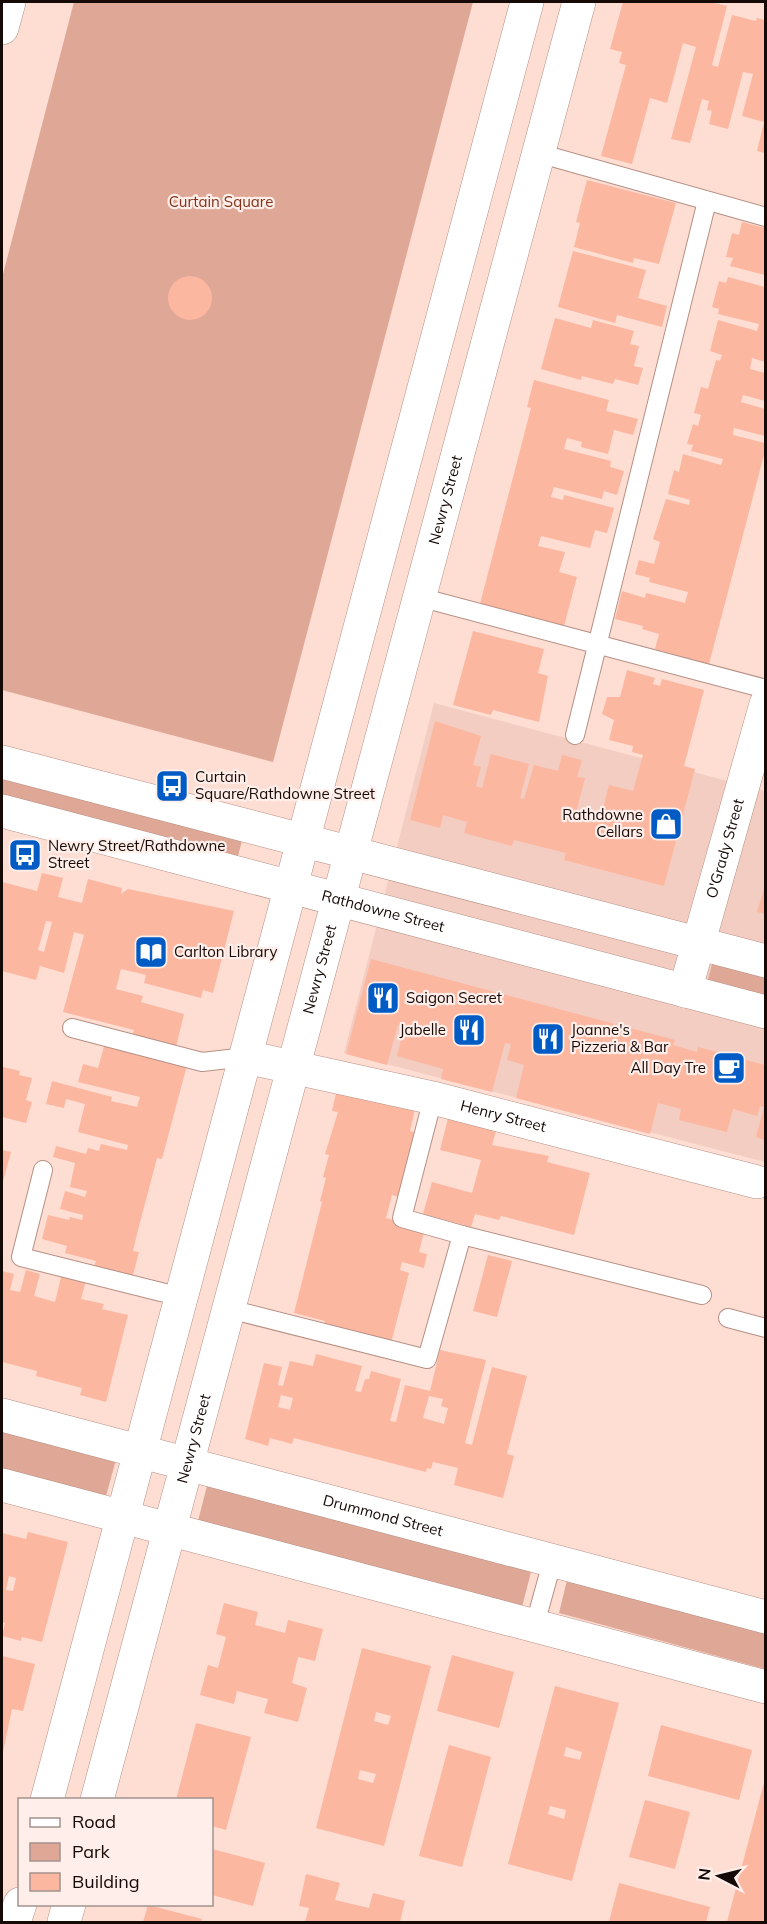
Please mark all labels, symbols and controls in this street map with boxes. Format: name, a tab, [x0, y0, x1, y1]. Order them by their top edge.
park label: Curtain Square	[169, 192, 273, 211]
street label: Newry Street	[424, 453, 466, 547]
place label: Curtain Square/Rathdowne Street	[195, 767, 375, 803]
bus stop icon: Curtain Square/Rathdowne Street	[154, 768, 190, 804]
street label: O'Grady Street	[702, 796, 748, 900]
place label: Rathdowne Cellars	[562, 805, 643, 841]
shop icon: Rathdowne Cellars	[648, 806, 684, 842]
place label: Newry Street/Rathdowne Street	[48, 836, 225, 872]
bus stop icon: Newry Street/Rathdowne Street	[7, 837, 43, 873]
street label: Rathdowne Street	[320, 885, 447, 936]
street label: Newry Street	[298, 922, 340, 1016]
library icon: Carlton Library	[133, 934, 169, 970]
place label: Carlton Library	[174, 942, 277, 961]
restaurant icon: Saigon Secret	[365, 980, 401, 1016]
place label: Saigon Secret	[406, 988, 502, 1007]
restaurant icon: Jabelle	[451, 1012, 487, 1048]
place label: Jabelle	[400, 1020, 446, 1039]
place label: Joanne's Pizzeria & Bar	[571, 1020, 669, 1056]
restaurant icon: Joanne's Pizzeria & Bar	[530, 1021, 566, 1057]
cafe icon: All Day Tre	[711, 1050, 747, 1086]
place label: All Day Tre	[630, 1058, 706, 1077]
street label: Henry Street	[458, 1096, 548, 1136]
street label: Newry Street	[172, 1392, 214, 1485]
street label: Drummond Street	[321, 1490, 445, 1540]
legend	[18, 1798, 213, 1906]
text: Road	[72, 1810, 116, 1833]
text: Park	[72, 1840, 111, 1863]
north arrow	[689, 1846, 749, 1906]
text: N	[693, 1867, 715, 1881]
text: Building	[72, 1870, 140, 1893]

